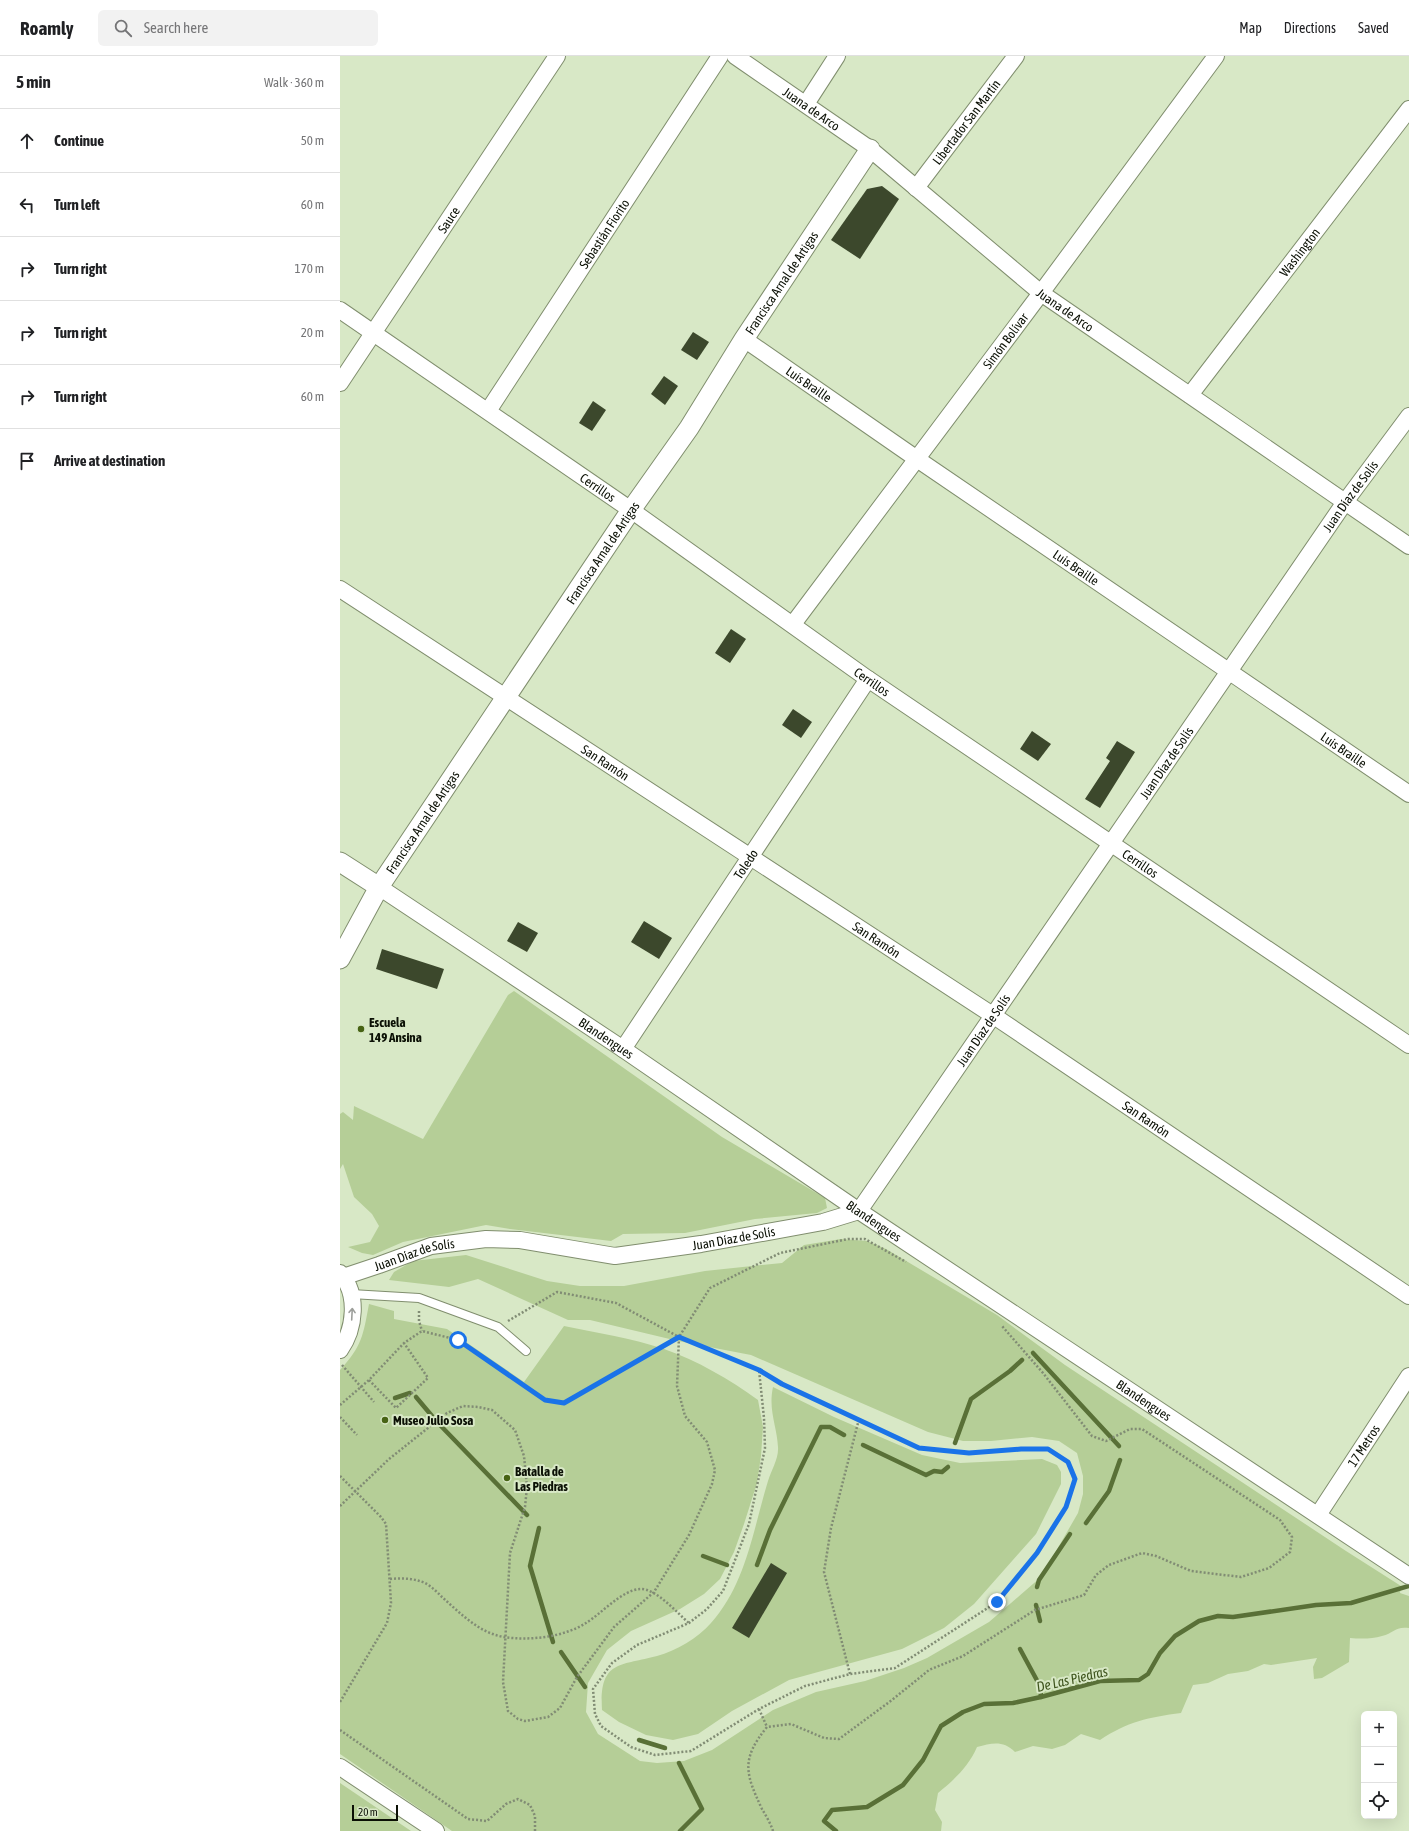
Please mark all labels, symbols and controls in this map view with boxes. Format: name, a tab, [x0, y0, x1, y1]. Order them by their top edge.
search box	[98, 10, 378, 46]
text: Roamly	[20, 17, 74, 39]
icon: search	[112, 17, 134, 39]
text: Search here	[144, 19, 208, 36]
text: Map	[1239, 20, 1262, 36]
text: Directions	[1284, 20, 1336, 36]
text: Saved	[1358, 20, 1389, 36]
text: 5 min	[16, 72, 51, 92]
text: Walk · 360 m	[264, 75, 324, 90]
street label: Libertador San Martín	[930, 77, 1004, 168]
street label: Juana de Arco	[780, 84, 843, 134]
icon: ahead	[16, 130, 38, 152]
text: Continue	[54, 132, 104, 149]
text: 50 m	[301, 133, 324, 148]
icon: left	[16, 194, 38, 216]
text: Turn left	[54, 196, 100, 213]
street label: Sebastián Fiorito	[576, 196, 633, 271]
text: 60 m	[301, 197, 324, 212]
street label: Sauce	[435, 204, 463, 236]
street label: Washington	[1277, 225, 1323, 280]
street label: Francisca Arnal de Artigas	[742, 228, 822, 337]
icon: right	[16, 258, 38, 280]
text: Turn right	[54, 260, 107, 277]
text: 170 m	[295, 261, 324, 276]
street label: Juana de Arco	[1033, 286, 1096, 335]
street label: Simón Bolívar	[980, 310, 1032, 372]
icon: right	[16, 322, 38, 344]
text: Turn right	[54, 324, 107, 341]
text: 20 m	[301, 325, 324, 340]
street label: Luis Braille	[783, 363, 834, 406]
icon: right	[16, 386, 38, 408]
text: Turn right	[54, 388, 107, 405]
text: 60 m	[301, 389, 324, 404]
icon: arrive	[16, 450, 38, 472]
text: Arrive at destination	[54, 452, 165, 469]
street label: Juan Díaz de Solís	[1320, 458, 1381, 535]
street label: Cerrillos	[577, 470, 619, 505]
street label: Francisca Arnal de Artigas	[563, 498, 643, 607]
street label: Luis Braille	[1050, 547, 1102, 589]
street label: Cerrillos	[851, 664, 893, 700]
street label: Juan Díaz de Solís	[1137, 724, 1197, 802]
street label: Luis Braille	[1318, 729, 1369, 771]
street label: San Ramón	[578, 742, 632, 784]
street label: Francisca Arnal de Artigas	[383, 768, 463, 877]
street label: Toledo	[731, 846, 761, 882]
street label: Cerrillos	[1119, 846, 1161, 881]
street label: San Ramón	[850, 919, 903, 961]
street label: Juan Díaz de Solís	[954, 991, 1014, 1069]
place label: Escuela 149 Ansina	[369, 1015, 422, 1045]
street label: Blandengues	[576, 1015, 637, 1062]
marker: Escuela 149 Ansina	[356, 1024, 366, 1034]
street label: San Ramón	[1120, 1098, 1173, 1141]
street label: Blandengues	[843, 1198, 904, 1245]
street label: Juan Díaz de Solís	[691, 1224, 777, 1253]
street label: Juan Díaz de Solís	[372, 1236, 456, 1274]
one-way arrow	[348, 1308, 356, 1321]
route start	[449, 1331, 467, 1349]
street label: Blandengues	[1113, 1377, 1174, 1424]
place label: Museo Julio Sosa	[393, 1413, 473, 1428]
marker: Museo Julio Sosa	[380, 1415, 390, 1425]
street label: 17 Metros	[1345, 1422, 1383, 1470]
place label: Batalla de Las Piedras	[515, 1464, 568, 1494]
marker: Batalla de Las Piedras	[502, 1473, 512, 1483]
route end	[988, 1593, 1006, 1611]
water label: De Las Piedras	[1035, 1663, 1109, 1695]
map controls	[1361, 1711, 1397, 1819]
button: +	[1361, 1711, 1397, 1747]
button: −	[1361, 1747, 1397, 1783]
button: locate	[1361, 1783, 1397, 1819]
scale bar	[352, 1803, 398, 1822]
text: 20 m	[358, 1806, 378, 1818]

